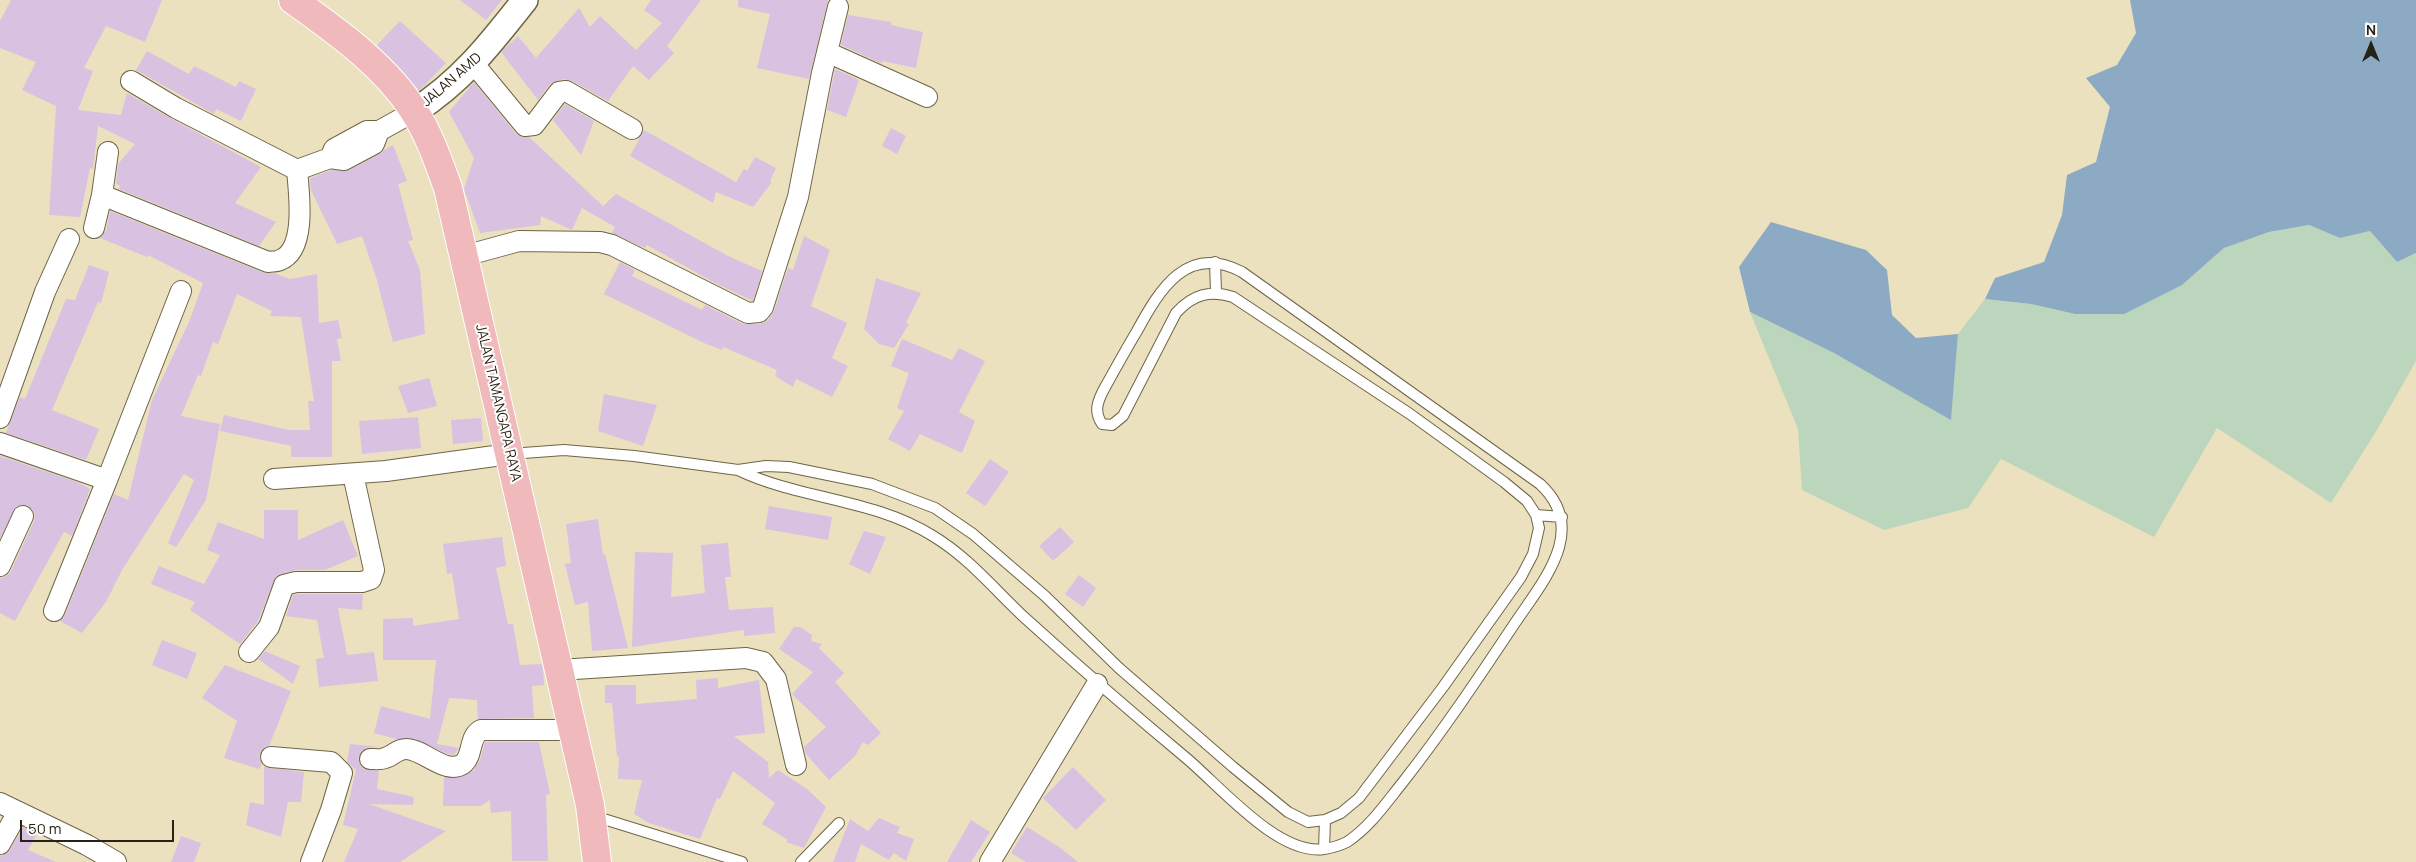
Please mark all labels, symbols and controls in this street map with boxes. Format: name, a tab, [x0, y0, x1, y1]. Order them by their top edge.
north arrow	[2346, 20, 2396, 70]
text: N	[2366, 20, 2376, 39]
street label: JALAN AMD	[419, 50, 485, 110]
street label: JALAN TAMANGAPA RAYA	[472, 323, 524, 483]
scale bar	[22, 810, 176, 842]
text: 50 m	[28, 818, 62, 839]

